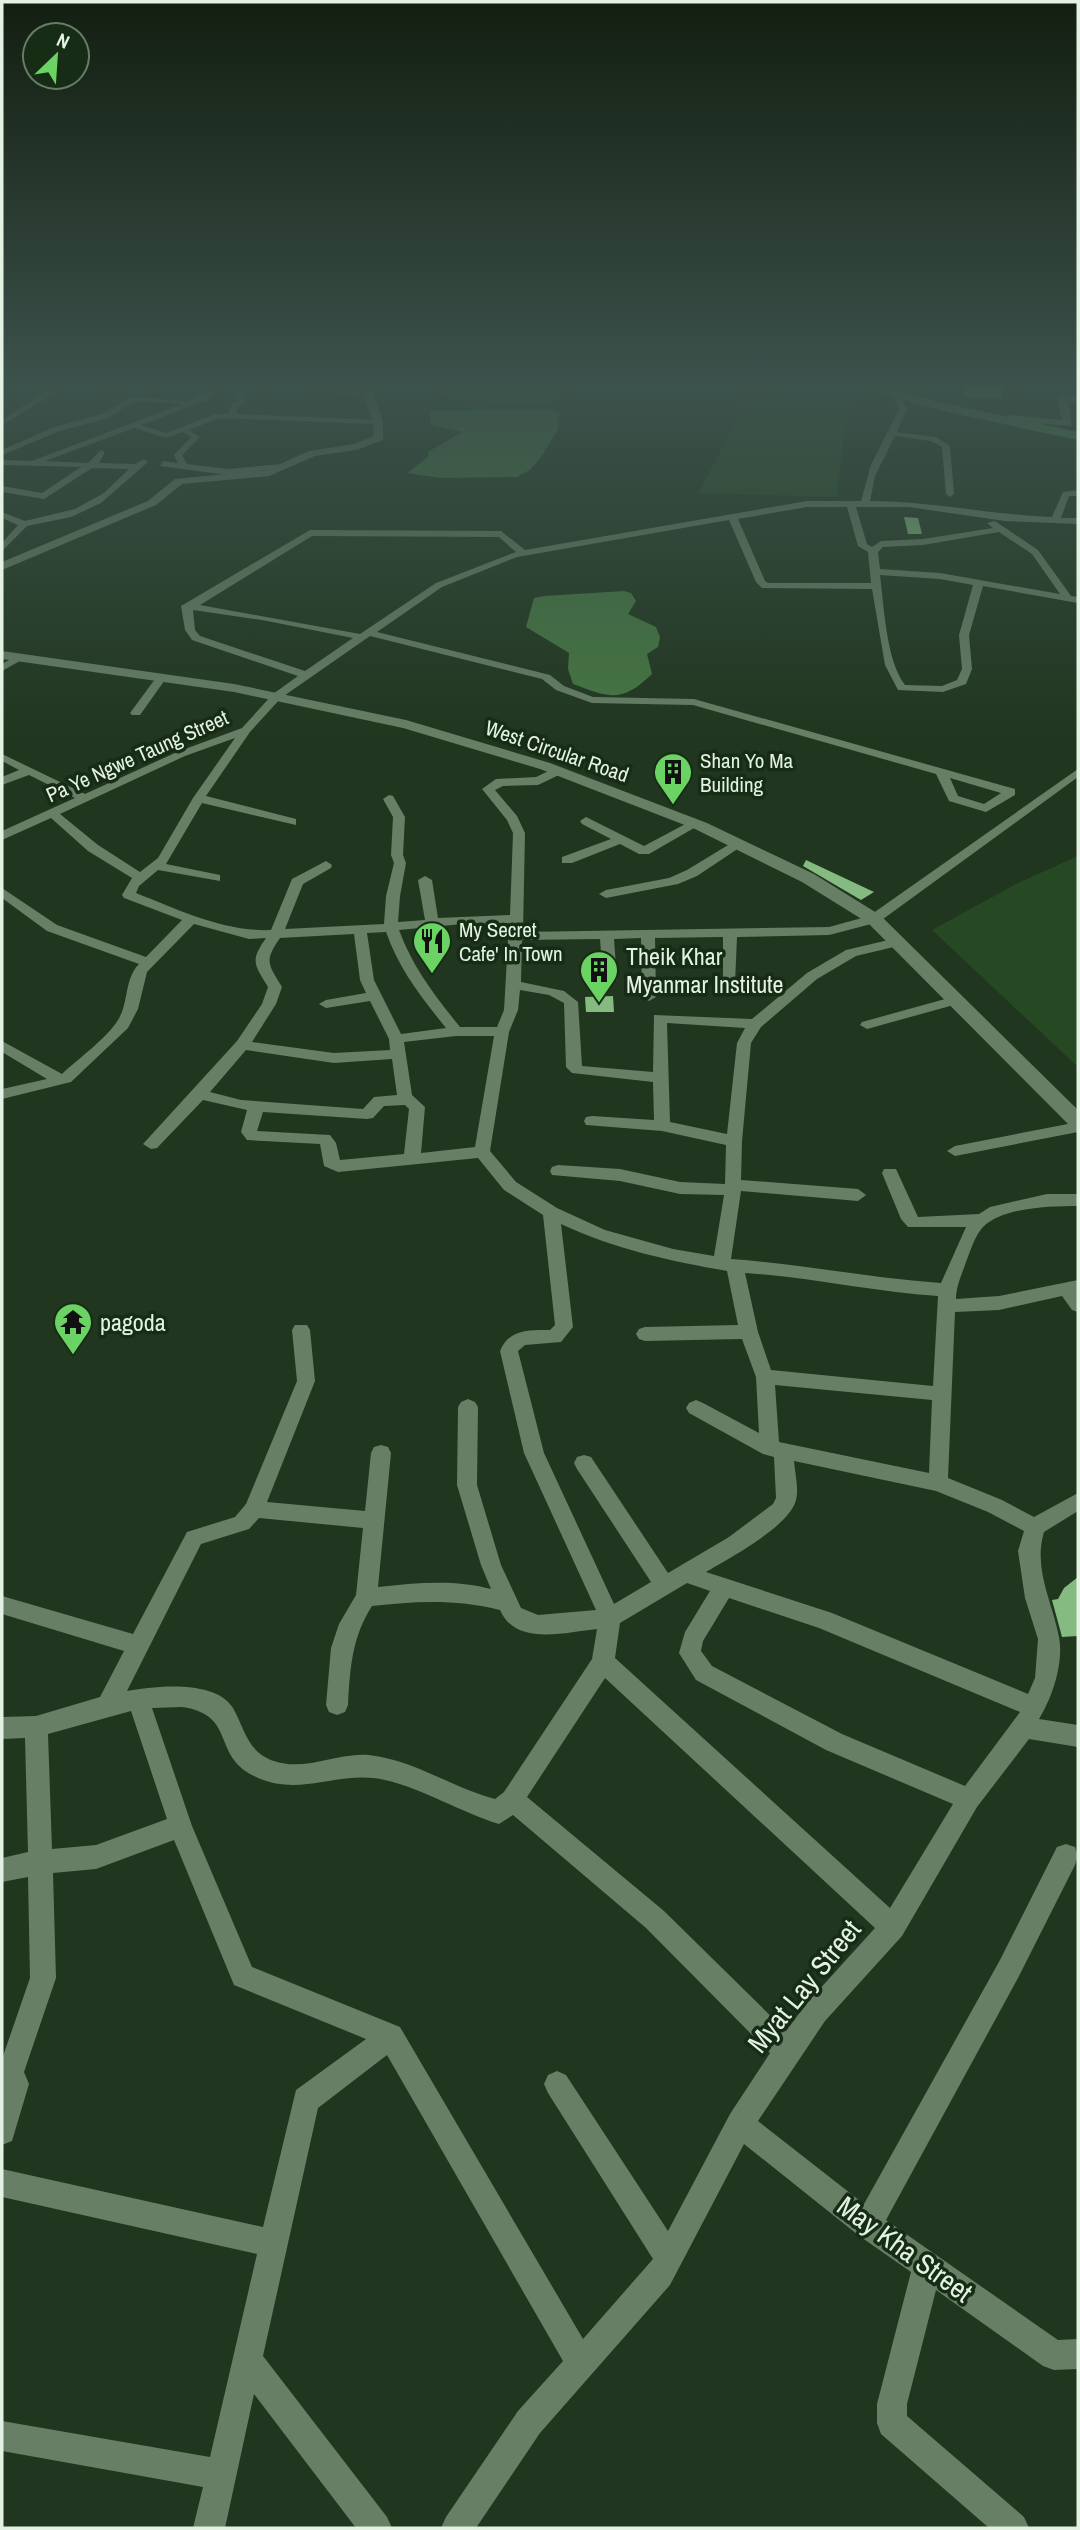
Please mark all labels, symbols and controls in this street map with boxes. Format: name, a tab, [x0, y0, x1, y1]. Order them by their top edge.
north arrow	[21, 21, 91, 91]
text: N	[53, 26, 74, 55]
street label: Pa Ye Ngwe Taung Street	[41, 703, 233, 809]
street label: West Circular Road	[481, 713, 633, 789]
place label: Shan Yo Ma Building	[700, 746, 794, 799]
building icon: Shan Yo Ma Building	[652, 751, 694, 806]
place label: My Secret Cafe' In Town	[459, 915, 563, 968]
restaurant icon: My Secret Cafe' In Town	[411, 920, 453, 975]
place label: Theik Khar Myanmar Institute	[626, 940, 784, 1000]
building icon: Theik Khar Myanmar Institute	[578, 949, 620, 1004]
temple icon: pagoda	[52, 1301, 94, 1356]
place label: pagoda	[100, 1306, 166, 1338]
street label: Myat Lay Street	[739, 1912, 869, 2060]
street label: May Kha Street	[830, 2187, 980, 2311]

